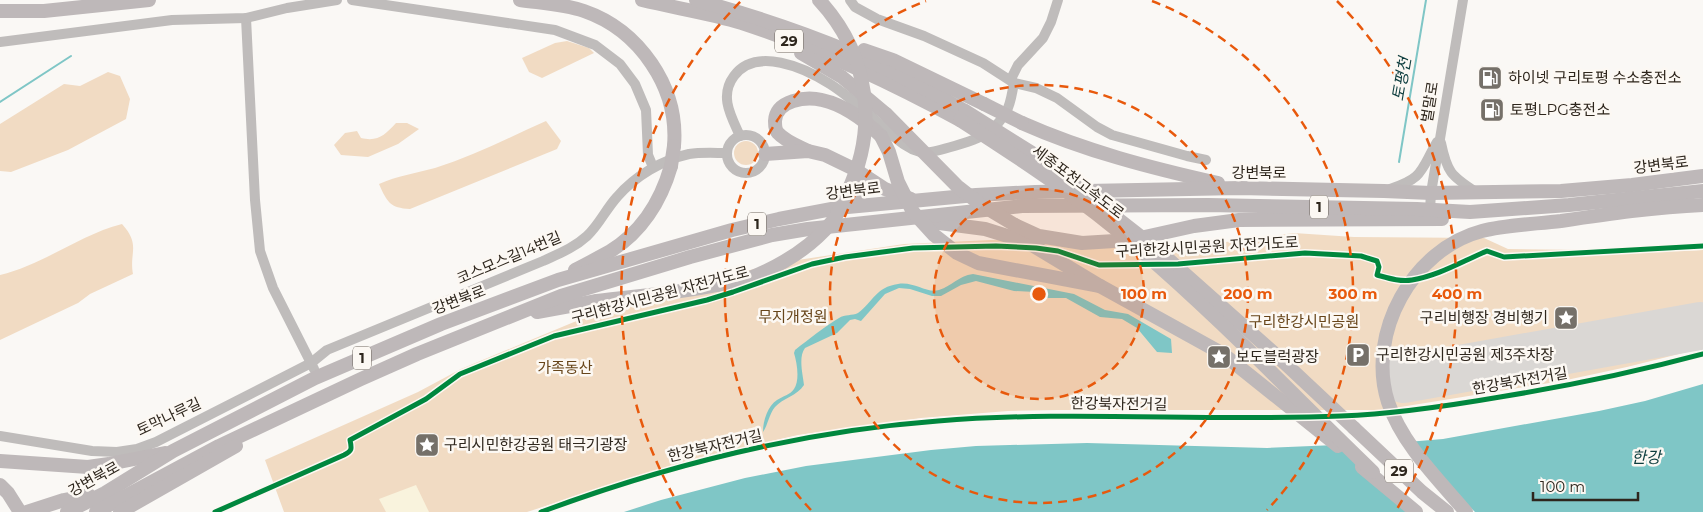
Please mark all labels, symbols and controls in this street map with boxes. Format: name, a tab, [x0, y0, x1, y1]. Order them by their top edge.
road number: 29	[775, 29, 803, 52]
water label: 토평천	[1388, 53, 1415, 102]
fuel station icon: 하이넷 구리토평 수소충전소	[1477, 65, 1503, 91]
place label: 하이넷 구리토평 수소충전소	[1508, 68, 1682, 87]
street label: 벌말로	[1417, 80, 1442, 124]
fuel station icon: 토평LPG충전소	[1479, 97, 1505, 123]
place label: 토평LPG충전소	[1510, 100, 1610, 119]
street label: 세종포천고속도로	[1028, 141, 1128, 222]
street label: 강변북로	[1632, 152, 1689, 177]
street label: 강변북로	[1231, 163, 1287, 182]
street label: 강변북로	[824, 178, 881, 203]
road number: 1	[1310, 196, 1328, 218]
road number: 1	[748, 212, 766, 235]
street label: 코스모스길14번길	[454, 227, 564, 288]
street label: 구리한강시민공원 자전거도로	[1115, 232, 1299, 261]
street label: 구리한강시민공원 자전거도로	[569, 262, 751, 327]
street label: 강변북로	[430, 281, 488, 318]
text: 100 m	[1121, 284, 1167, 303]
text: 200 m	[1223, 284, 1273, 303]
text: 300 m	[1327, 284, 1378, 303]
text: 400 m	[1432, 284, 1482, 303]
centre of rings	[1030, 285, 1048, 303]
place icon: 구리비행장 경비행기	[1553, 305, 1579, 331]
park label: 무지개정원	[758, 307, 828, 326]
place label: 구리비행장 경비행기	[1420, 308, 1548, 327]
park label: 구리한강시민공원	[1249, 312, 1359, 331]
parking icon: 구리한강시민공원 제3주차장	[1345, 342, 1371, 368]
place icon: 보도블럭광장	[1206, 344, 1232, 370]
place label: 구리한강시민공원 제3주차장	[1376, 345, 1554, 364]
road number: 1	[353, 346, 371, 369]
place label: 보도블럭광장	[1236, 347, 1319, 366]
park label: 가족동산	[537, 358, 593, 377]
street label: 한강북자전거길	[1471, 363, 1569, 398]
street label: 토막나루길	[133, 393, 204, 440]
street label: 한강북자전거길	[1071, 393, 1167, 414]
street label: 한강북자전거길	[666, 425, 764, 466]
place icon: 구리시민한강공원 태극기광장	[414, 432, 440, 458]
place label: 구리시민한강공원 태극기광장	[444, 435, 628, 454]
water label: 한강	[1631, 448, 1663, 467]
street label: 강변북로	[65, 457, 123, 500]
road number: 29	[1385, 460, 1413, 482]
scale bar	[1533, 470, 1638, 502]
text: 100 m	[1540, 477, 1585, 496]

